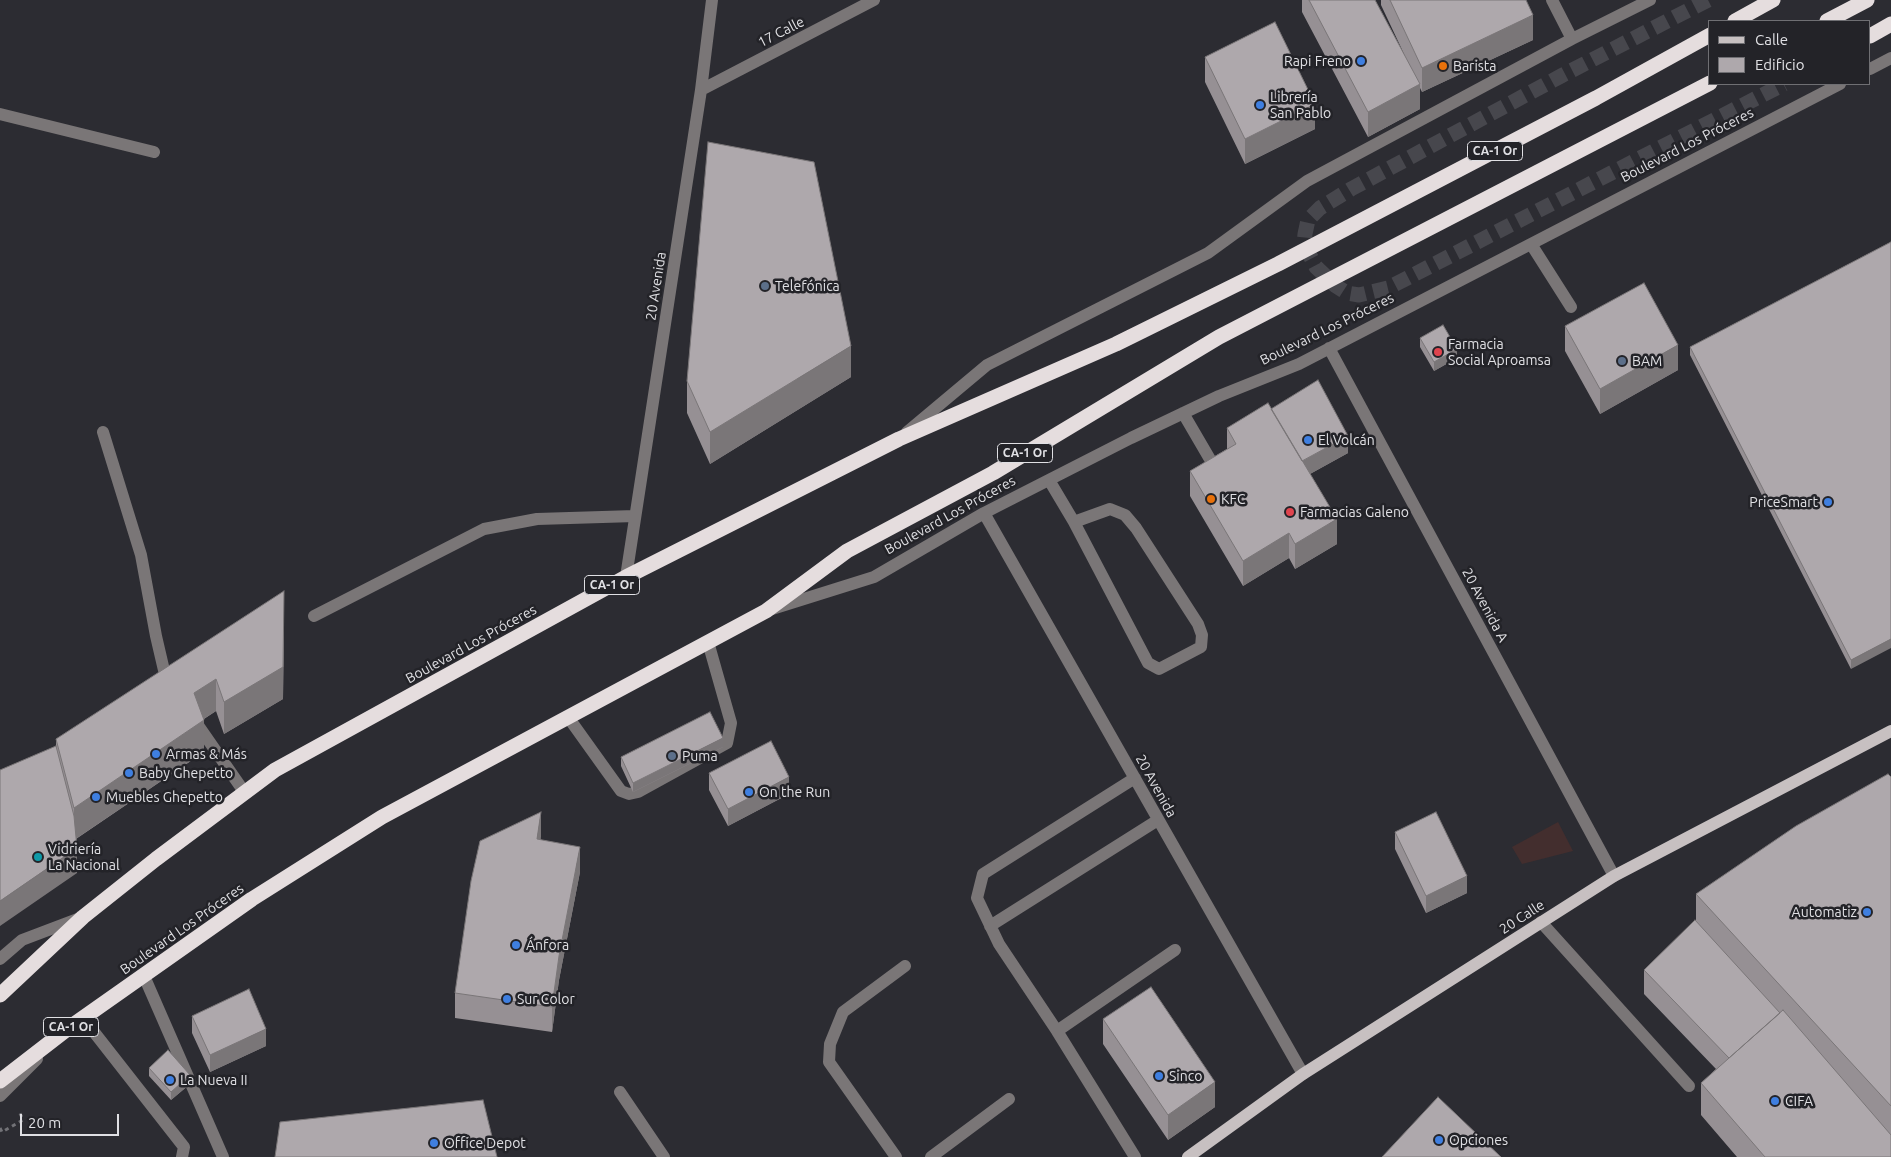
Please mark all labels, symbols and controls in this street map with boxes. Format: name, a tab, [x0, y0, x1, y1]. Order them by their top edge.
street label: 17 Calle	[755, 13, 807, 51]
legend	[1708, 20, 1871, 85]
text: Calle	[1755, 31, 1788, 48]
place label: Rapi Freno	[1284, 53, 1351, 69]
marker: Rapi Freno	[1355, 55, 1367, 67]
text: Edificio	[1755, 56, 1804, 73]
place label: Barista	[1453, 58, 1497, 74]
marker: Barista	[1437, 60, 1449, 72]
place label: Librería San Pablo	[1270, 89, 1331, 121]
marker: Librería San Pablo	[1254, 99, 1266, 111]
street label: Boulevard Los Próceres	[1618, 104, 1756, 186]
road number: CA-1 Or	[1468, 142, 1522, 160]
street label: 20 Avenida	[642, 250, 670, 322]
place label: Telefónica	[775, 278, 840, 294]
marker: Telefónica	[759, 280, 771, 292]
street label: Boulevard Los Próceres	[1257, 289, 1397, 369]
place label: Farmacia Social Aproamsa	[1448, 336, 1551, 368]
marker: Farmacia Social Aproamsa	[1432, 346, 1444, 358]
place label: BAM	[1632, 353, 1662, 369]
marker: BAM	[1616, 355, 1628, 367]
place label: El Volcán	[1318, 432, 1375, 448]
marker: El Volcán	[1302, 434, 1314, 446]
road number: CA-1 Or	[998, 443, 1052, 462]
street label: Boulevard Los Próceres	[882, 472, 1018, 558]
place label: KFC	[1221, 491, 1245, 507]
marker: KFC	[1205, 493, 1217, 505]
place label: PriceSmart	[1749, 494, 1818, 510]
marker: PriceSmart	[1822, 496, 1834, 508]
place label: Farmacias Galeno	[1300, 504, 1409, 520]
marker: Farmacias Galeno	[1284, 506, 1296, 518]
street label: 20 Avenida A	[1458, 565, 1512, 645]
road number: CA-1 Or	[584, 576, 640, 594]
street label: Boulevard Los Próceres	[403, 601, 539, 687]
place label: Armas & Más	[166, 746, 247, 762]
marker: Armas & Más	[150, 748, 162, 760]
place label: Puma	[682, 748, 718, 764]
marker: Puma	[666, 750, 678, 762]
street label: 20 Avenida	[1132, 752, 1180, 820]
place label: Baby Ghepetto	[139, 765, 233, 781]
marker: Baby Ghepetto	[123, 767, 135, 779]
place label: On the Run	[759, 784, 830, 800]
marker: On the Run	[743, 786, 755, 798]
place label: Muebles Ghepetto	[106, 789, 223, 805]
marker: Muebles Ghepetto	[90, 791, 102, 803]
place label: Vidriería La Nacional	[48, 841, 120, 874]
marker: Vidriería La Nacional	[32, 851, 44, 863]
street label: Boulevard Los Próceres	[117, 880, 247, 978]
street label: 20 Calle	[1497, 896, 1547, 938]
place label: Automatiz	[1792, 904, 1857, 920]
marker: Automatiz	[1861, 906, 1873, 918]
place label: Ánfora	[526, 937, 569, 953]
marker: Ánfora	[510, 939, 522, 951]
place label: Sur Color	[517, 991, 575, 1007]
marker: Sur Color	[501, 993, 513, 1005]
road number: CA-1 Or	[44, 1018, 98, 1036]
place label: Sinco	[1169, 1068, 1202, 1084]
marker: Sinco	[1153, 1070, 1165, 1082]
place label: La Nueva II	[180, 1072, 248, 1088]
marker: La Nueva II	[164, 1074, 176, 1086]
place label: CIFA	[1785, 1093, 1813, 1109]
marker: CIFA	[1769, 1095, 1781, 1107]
scale bar	[22, 1104, 121, 1136]
text: 20 m	[28, 1114, 61, 1131]
place label: Opciones	[1449, 1132, 1508, 1148]
marker: Opciones	[1433, 1134, 1445, 1146]
place label: Office Depot	[444, 1135, 526, 1151]
marker: Office Depot	[428, 1137, 440, 1149]

